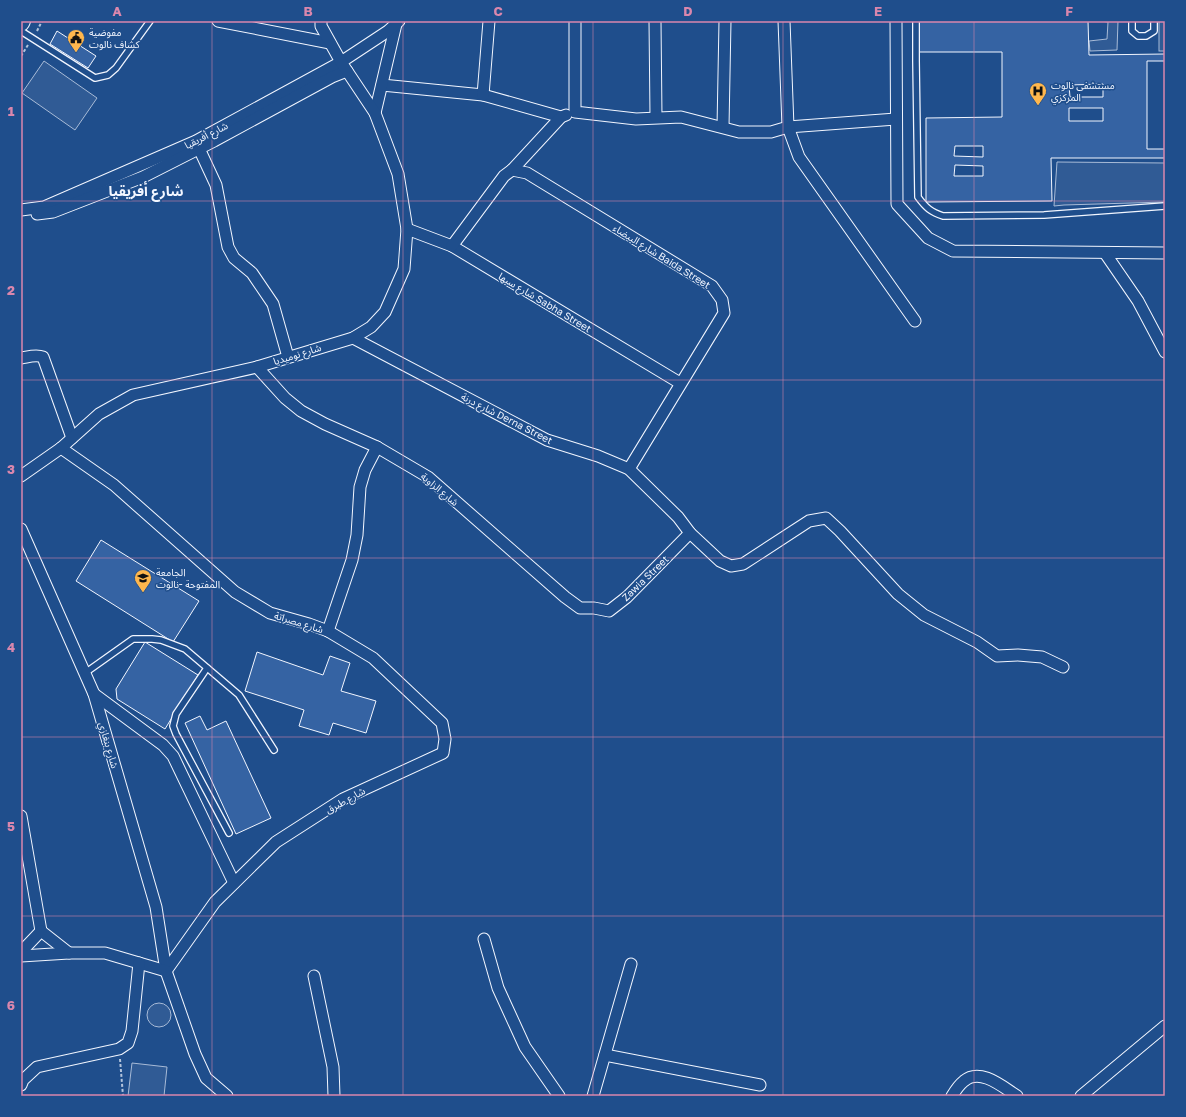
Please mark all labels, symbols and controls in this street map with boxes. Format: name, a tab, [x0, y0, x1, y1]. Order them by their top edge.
text: A	[112, 3, 122, 19]
text: B	[303, 3, 313, 19]
text: C	[493, 3, 503, 19]
text: D	[683, 3, 693, 19]
text: E	[874, 3, 882, 19]
text: F	[1065, 3, 1073, 19]
place label: مفوضية كشاف نالوت	[89, 26, 141, 51]
public building icon: مفوضية كشاف نالوت	[66, 28, 86, 53]
place label: مستشفى نالوت المركزي	[1051, 79, 1115, 105]
hospital icon: مستشفى نالوت المركزي	[1028, 81, 1048, 106]
text: 1	[8, 103, 15, 119]
street label: شارع أفريقيا	[182, 119, 231, 153]
district label: شارع أفريقيا	[108, 181, 184, 202]
street label: شارع البيضاء Baida Street	[610, 221, 713, 292]
street label: شارع سبها Sabha Street	[496, 270, 593, 336]
text: 2	[7, 282, 15, 298]
street label: شارع نوميديا	[272, 341, 323, 369]
street label: شارع درنة Derna Street	[458, 390, 555, 448]
text: 3	[7, 461, 15, 477]
street label: شارع الزاوية	[417, 470, 461, 510]
street label: Zawia Street	[619, 553, 671, 603]
place label: الجامعة المفتوحة -نالوت	[156, 566, 220, 591]
school or university icon: الجامعة المفتوحة -نالوت	[133, 568, 153, 593]
street label: شارع مصراتة	[272, 609, 325, 637]
text: 4	[7, 639, 15, 655]
street label: شارع بنغازي	[94, 721, 121, 770]
street label: شارع طبرق	[323, 784, 368, 818]
text: 5	[7, 818, 15, 834]
text: 6	[7, 997, 15, 1013]

